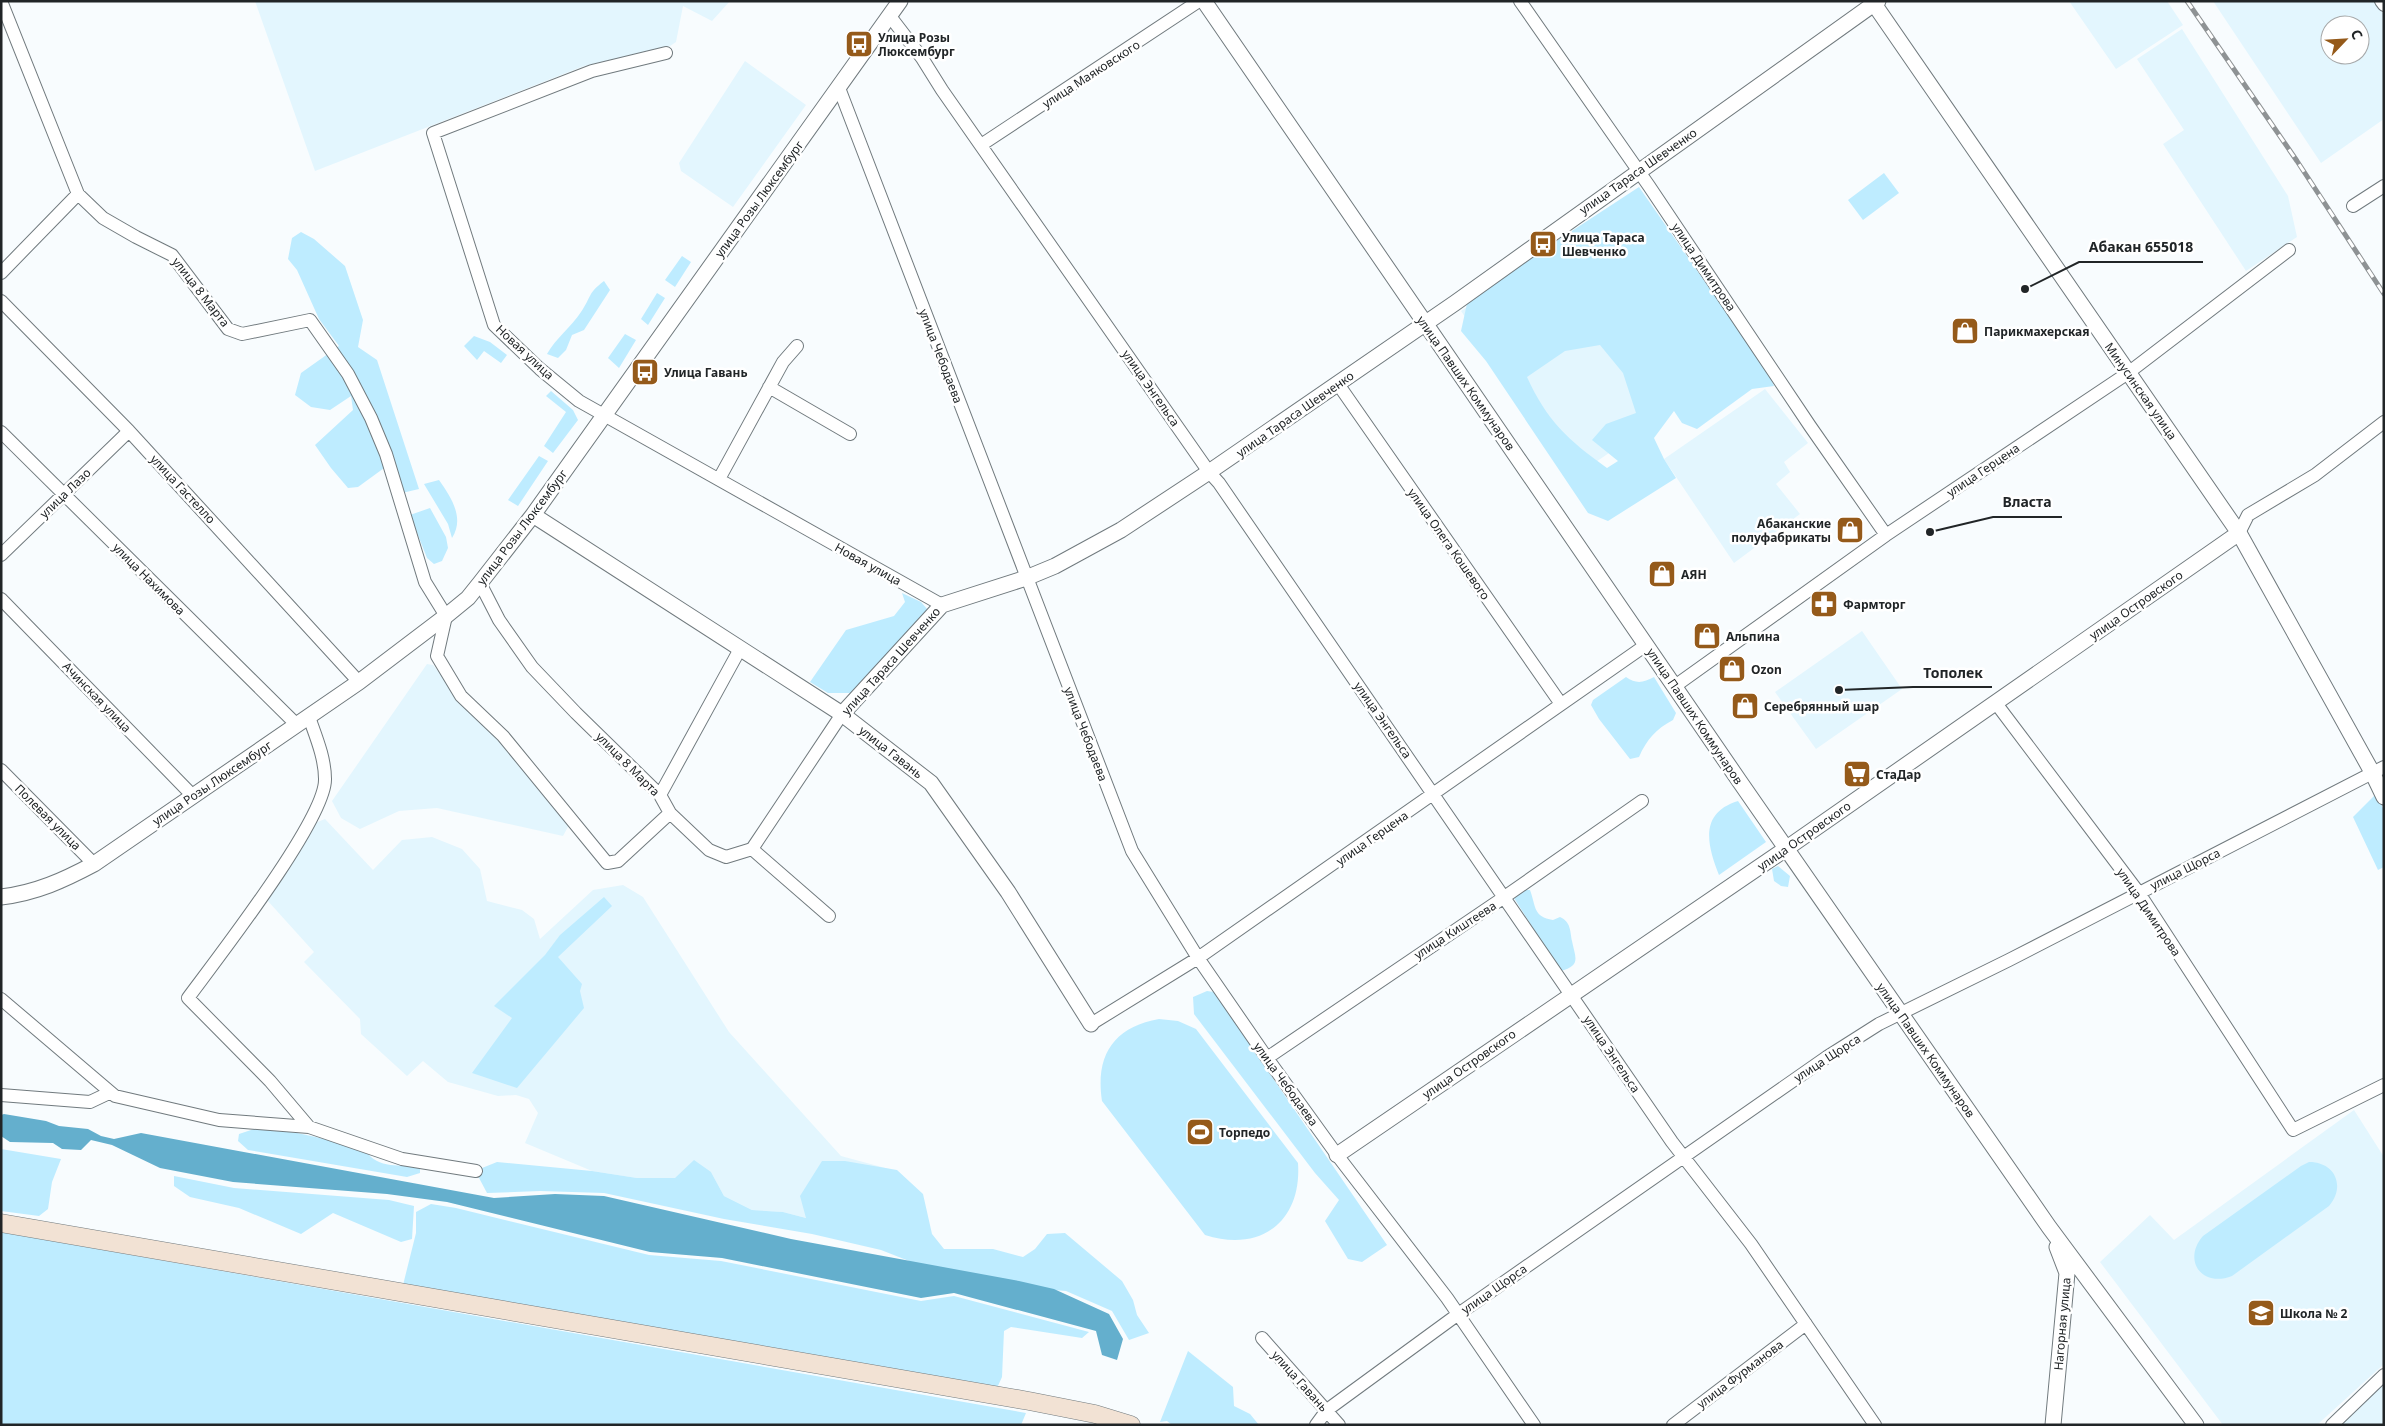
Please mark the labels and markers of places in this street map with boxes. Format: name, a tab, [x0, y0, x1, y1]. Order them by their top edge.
bus stop icon: Улица Розы Люксембург	[844, 29, 874, 59]
place label: Улица Розы Люксембург	[878, 29, 955, 60]
bus stop icon: Улица Тараса Шевченко	[1528, 229, 1558, 259]
place label: Улица Тараса Шевченко	[1562, 229, 1645, 260]
callout: Абакан 655018	[2079, 233, 2203, 262]
shop icon: Парикмахерская	[1950, 316, 1980, 346]
place label: Парикмахерская	[1984, 323, 2090, 340]
bus stop icon: Улица Гавань	[630, 357, 660, 387]
place label: Улица Гавань	[664, 364, 747, 381]
callout: Власта	[1993, 488, 2062, 517]
place label: Абаканские полуфабрикаты	[1731, 515, 1831, 546]
shop icon: Абаканские полуфабрикаты	[1835, 515, 1865, 545]
shop icon: АЯН	[1647, 559, 1677, 589]
place label: АЯН	[1681, 566, 1707, 583]
pharmacy icon: Фармторг	[1809, 589, 1839, 619]
place label: Фармторг	[1843, 596, 1906, 613]
shop icon: Альпина	[1692, 621, 1722, 651]
place label: Альпина	[1726, 628, 1780, 645]
shop icon: Ozon	[1717, 654, 1747, 684]
callout: Тополек	[1913, 658, 1992, 687]
place label: Ozon	[1751, 661, 1782, 678]
shop icon: Серебрянный шар	[1730, 691, 1760, 721]
place label: Серебрянный шар	[1764, 698, 1879, 715]
supermarket icon: СтаДар	[1842, 759, 1872, 789]
place label: СтаДар	[1876, 766, 1921, 783]
sports icon: Торпедо	[1185, 1117, 1215, 1147]
place label: Торпедо	[1219, 1124, 1270, 1141]
school or university icon: Школа № 2	[2246, 1298, 2276, 1328]
place label: Школа № 2	[2280, 1305, 2348, 1322]

